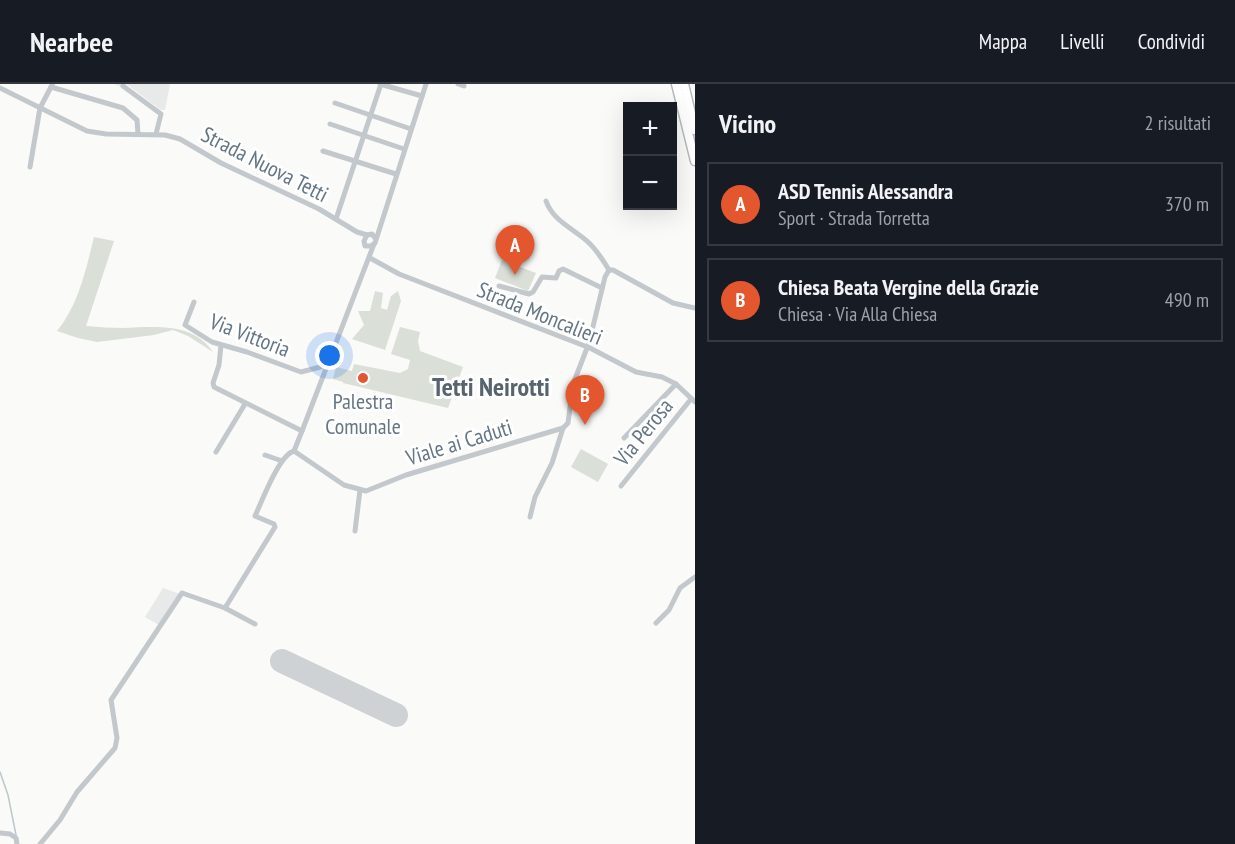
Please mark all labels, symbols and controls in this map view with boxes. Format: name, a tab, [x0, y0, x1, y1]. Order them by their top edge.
text: Nearbee	[30, 23, 113, 60]
text: Mappa	[979, 28, 1027, 55]
text: Livelli	[1060, 28, 1105, 55]
text: Condividi	[1138, 28, 1205, 55]
map controls	[623, 102, 677, 210]
button: +	[623, 102, 677, 156]
text: Vicino	[719, 107, 776, 140]
text: 2 risultati	[1145, 110, 1211, 136]
street label: Strada Nuova Tetti	[197, 120, 333, 208]
button: −	[623, 156, 677, 210]
text: ASD Tennis Alessandra	[778, 177, 953, 205]
text: A	[735, 191, 746, 217]
text: 370 m	[1165, 191, 1209, 217]
text: Sport · Strada Torretta	[778, 205, 930, 231]
pin: A	[496, 226, 534, 275]
text: Chiesa Beata Vergine della Grazie	[778, 273, 1039, 301]
street label: Strada Moncalieri	[473, 275, 607, 351]
text: B	[736, 287, 745, 313]
text: 490 m	[1165, 287, 1209, 313]
text: Chiesa · Via Alla Chiesa	[778, 301, 937, 327]
street label: Via Vittoria	[205, 307, 294, 363]
your location	[315, 341, 344, 370]
district label: Tetti Neirotti	[432, 370, 550, 403]
marker: Palestra Comunale	[356, 371, 370, 385]
pin: B	[566, 376, 604, 425]
place label: Palestra Comunale	[325, 387, 401, 440]
street label: Via Perosa	[607, 393, 679, 472]
street label: Viale ai Caduti	[402, 413, 515, 472]

